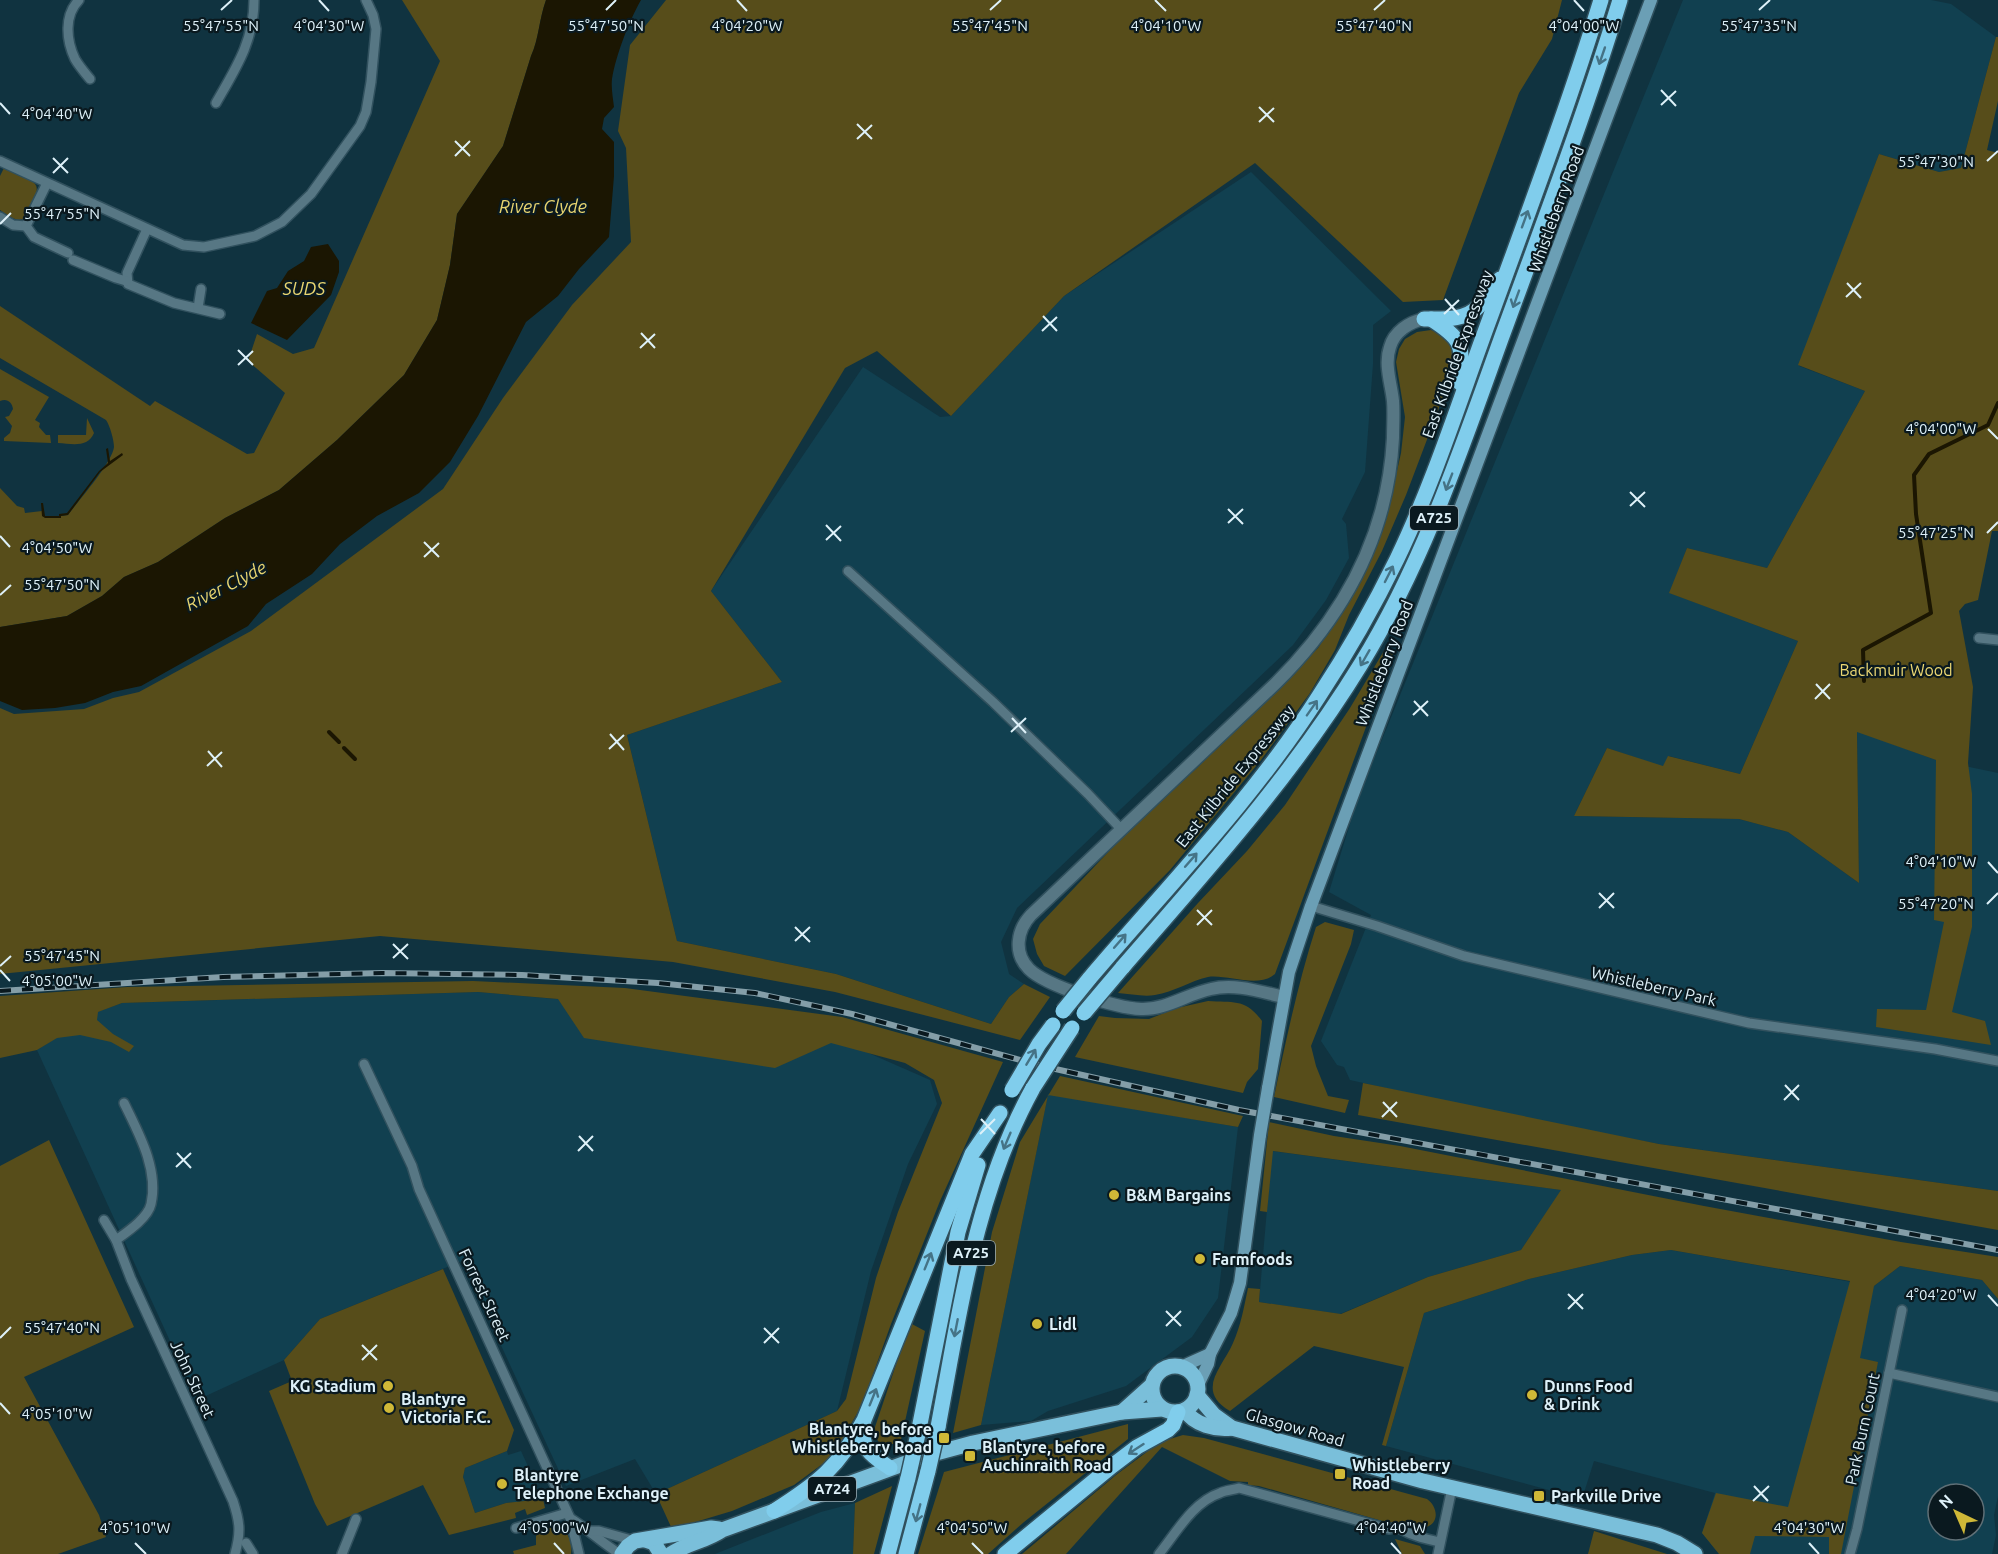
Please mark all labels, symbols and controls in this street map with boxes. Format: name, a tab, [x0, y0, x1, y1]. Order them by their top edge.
text: 55°47'55"N	[183, 17, 259, 34]
text: 4°04'30"W	[294, 17, 365, 34]
text: 55°47'50"N	[568, 17, 644, 34]
text: 4°04'20"W	[712, 17, 783, 34]
text: 55°47'45"N	[952, 17, 1028, 34]
text: 4°04'10"W	[1131, 17, 1202, 34]
text: 55°47'40"N	[1336, 17, 1412, 34]
text: 4°04'00"W	[1549, 17, 1620, 34]
text: 55°47'35"N	[1721, 17, 1797, 34]
one-way arrow	[1595, 46, 1606, 64]
text: 4°04'40"W	[22, 105, 93, 122]
street label: Whistleberry Road	[1525, 143, 1587, 275]
text: 55°47'30"N	[1898, 153, 1974, 170]
water label: River Clyde	[499, 196, 587, 216]
text: 55°47'55"N	[24, 205, 100, 222]
one-way arrow	[1521, 211, 1532, 229]
street label: East Kilbride Expressway	[1418, 267, 1496, 440]
water label: SUDS	[282, 278, 326, 298]
one-way arrow	[1509, 289, 1520, 308]
text: 4°04'00"W	[1906, 420, 1977, 437]
one-way arrow	[1442, 472, 1453, 491]
road number: A725	[1410, 506, 1458, 530]
text: 55°47'25"N	[1898, 524, 1974, 541]
text: 4°04'50"W	[22, 539, 93, 556]
water label: River Clyde	[182, 556, 269, 614]
one-way arrow	[1384, 565, 1396, 583]
text: 55°47'50"N	[24, 576, 100, 593]
street label: Whistleberry Road	[1352, 598, 1416, 728]
one-way arrow	[1358, 649, 1370, 666]
park label: Backmuir Wood	[1839, 661, 1953, 679]
one-way arrow	[1306, 700, 1318, 716]
street label: East Kilbride Expressway	[1172, 701, 1298, 850]
one-way arrow	[1184, 853, 1198, 868]
text: 4°04'10"W	[1906, 853, 1977, 870]
text: 55°47'20"N	[1898, 895, 1974, 912]
one-way arrow	[1114, 933, 1127, 949]
text: 55°47'45"N	[24, 947, 100, 964]
street label: Whistleberry Park	[1590, 963, 1718, 1009]
text: 4°05'00"W	[22, 972, 93, 989]
one-way arrow	[1026, 1049, 1038, 1066]
one-way arrow	[1001, 1131, 1012, 1149]
place label: B&M Bargains	[1126, 1186, 1231, 1204]
marker: B&M Bargains	[1107, 1188, 1121, 1202]
road number: A725	[947, 1241, 995, 1265]
street label: Forrest Street	[456, 1246, 515, 1345]
place label: Farmfoods	[1212, 1250, 1293, 1268]
one-way arrow	[924, 1252, 935, 1270]
marker: Farmfoods	[1193, 1252, 1207, 1266]
text: 4°04'20"W	[1906, 1286, 1977, 1303]
place label: Lidl	[1049, 1315, 1077, 1333]
marker: Lidl	[1030, 1317, 1044, 1331]
one-way arrow	[950, 1318, 961, 1338]
text: 55°47'40"N	[24, 1319, 100, 1336]
street label: John Street	[167, 1337, 219, 1421]
street label: Park Burn Court	[1841, 1371, 1883, 1487]
place label: KG Stadium	[290, 1377, 376, 1395]
place label: Dunns Food & Drink	[1544, 1377, 1633, 1413]
marker: KG Stadium	[381, 1379, 395, 1393]
one-way arrow	[868, 1388, 879, 1406]
marker: Dunns Food & Drink	[1525, 1388, 1539, 1402]
place label: Blantyre Victoria F.C.	[401, 1390, 491, 1426]
marker: Blantyre Victoria F.C.	[382, 1401, 396, 1415]
street label: Glasgow Road	[1244, 1404, 1346, 1450]
text: 4°05'10"W	[22, 1405, 93, 1422]
place label: Blantyre, before Whistleberry Road	[792, 1420, 932, 1456]
marker: Blantyre, before Whistleberry Road	[937, 1431, 951, 1445]
place label: Blantyre, before Auchinraith Road	[982, 1438, 1111, 1474]
one-way arrow	[1128, 1443, 1145, 1455]
marker: Blantyre, before Auchinraith Road	[963, 1449, 977, 1463]
place label: Whistleberry Road	[1352, 1456, 1451, 1492]
place label: Blantyre Telephone Exchange	[514, 1466, 669, 1502]
marker: Whistleberry Road	[1333, 1467, 1347, 1481]
marker: Blantyre Telephone Exchange	[495, 1477, 509, 1491]
road number: A724	[808, 1477, 856, 1501]
north arrow	[1926, 1482, 1986, 1542]
place label: Parkville Drive	[1551, 1487, 1661, 1505]
marker: Parkville Drive	[1532, 1489, 1546, 1503]
text: N	[1935, 1491, 1956, 1512]
one-way arrow	[911, 1503, 923, 1522]
text: 4°05'10"W	[100, 1519, 171, 1536]
text: 4°05'00"W	[519, 1519, 590, 1536]
text: 4°04'50"W	[937, 1519, 1008, 1536]
text: 4°04'40"W	[1356, 1519, 1427, 1536]
text: 4°04'30"W	[1774, 1519, 1845, 1536]

